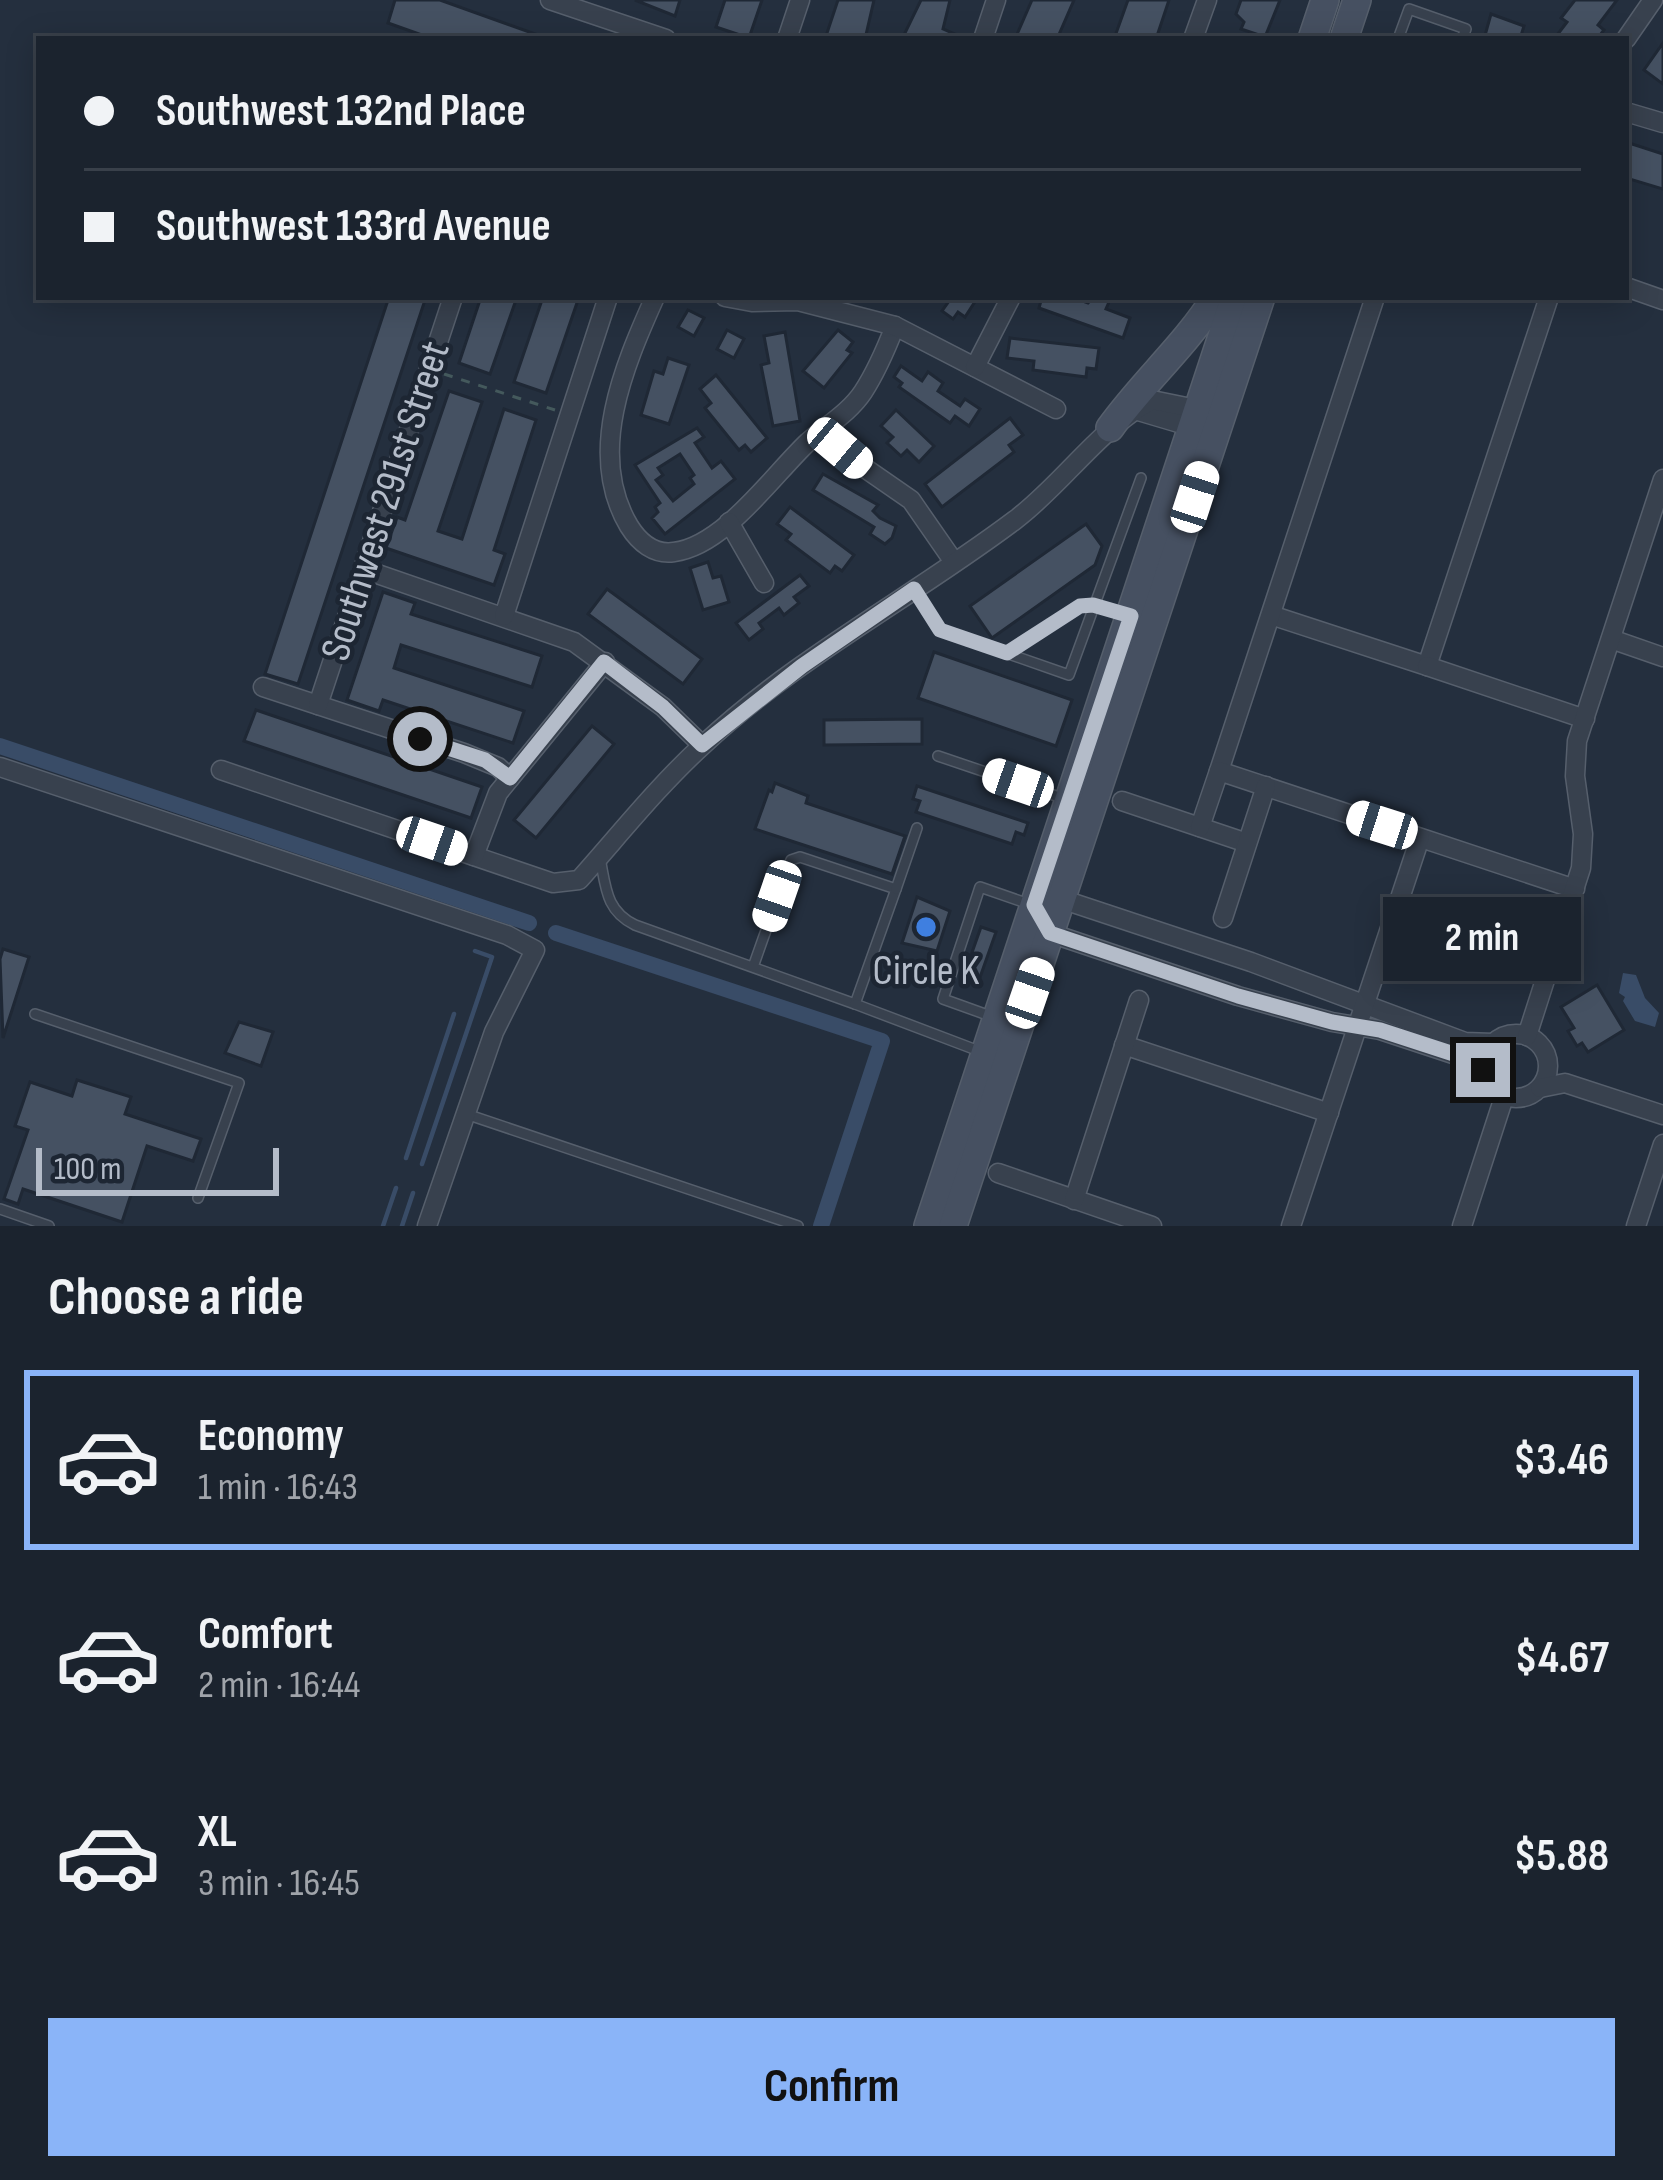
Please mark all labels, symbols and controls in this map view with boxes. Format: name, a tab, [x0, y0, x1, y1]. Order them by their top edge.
text: Southwest 132nd Place	[156, 84, 526, 139]
text: Southwest 133rd Avenue	[156, 199, 551, 254]
street label: Southwest 291st Street	[310, 335, 462, 667]
car	[801, 411, 879, 485]
car	[1167, 457, 1223, 537]
route start	[393, 712, 447, 766]
car	[978, 754, 1058, 812]
car	[1342, 797, 1422, 853]
car	[392, 812, 472, 870]
car	[748, 856, 806, 936]
callout: 2 min	[1384, 896, 1582, 980]
marker: Circle K	[913, 914, 939, 940]
text: 2 min	[1445, 915, 1519, 962]
place label: Circle K	[873, 946, 979, 997]
car	[1001, 953, 1059, 1033]
route end	[1456, 1043, 1510, 1097]
scale bar	[36, 1142, 279, 1195]
text: 100 m	[54, 1149, 121, 1189]
text: Choose a ride	[48, 1265, 304, 1330]
icon: car	[54, 1406, 162, 1514]
text: Economy	[198, 1409, 344, 1464]
text: $3.46	[1513, 1433, 1609, 1488]
text: 1 min · 16:43	[198, 1464, 358, 1511]
icon: car	[54, 1604, 162, 1712]
text: Comfort	[198, 1607, 333, 1662]
text: $4.67	[1515, 1631, 1609, 1686]
text: 2 min · 16:44	[198, 1662, 360, 1709]
icon: car	[54, 1802, 162, 1910]
text: XL	[198, 1805, 237, 1860]
text: $5.88	[1514, 1829, 1609, 1884]
text: 3 min · 16:45	[198, 1860, 360, 1907]
button: Confirm	[48, 2018, 1615, 2156]

